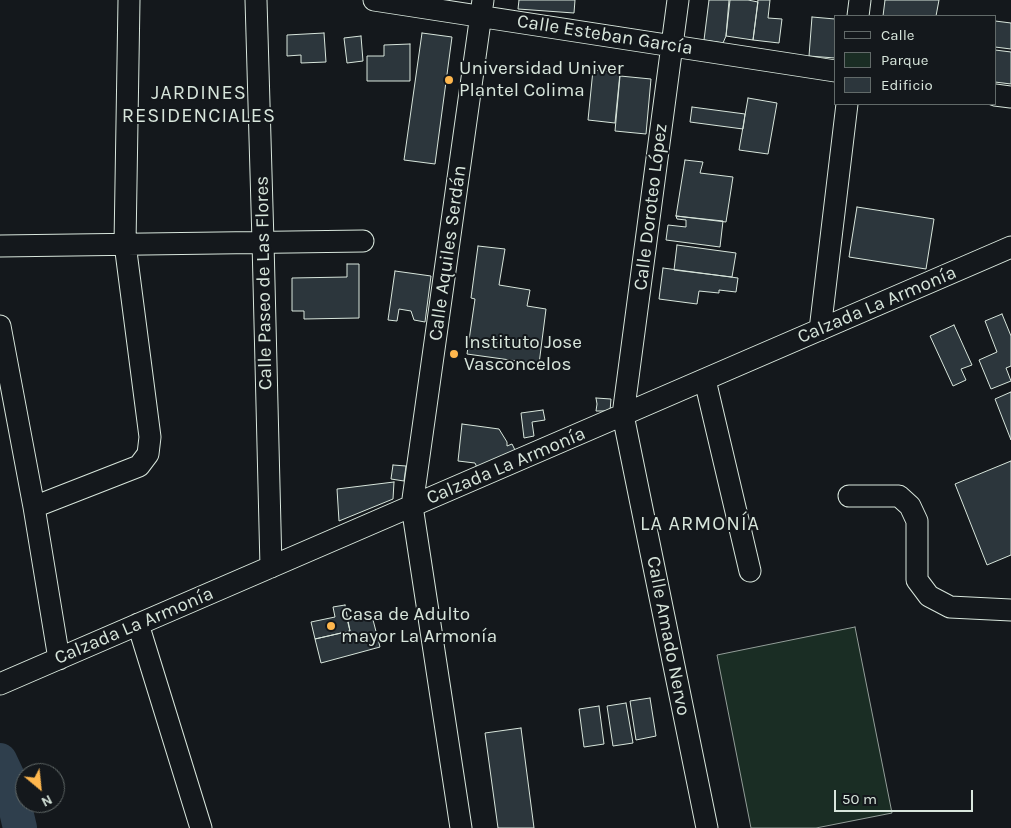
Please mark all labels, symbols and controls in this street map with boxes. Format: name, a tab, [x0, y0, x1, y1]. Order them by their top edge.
street label: Calle Esteban García	[515, 10, 695, 60]
legend	[834, 15, 996, 105]
text: Calle	[881, 26, 915, 44]
text: Parque	[881, 51, 929, 69]
place label: Universidad Univer Plantel Colima	[459, 58, 624, 102]
marker: Universidad Univer Plantel Colima	[443, 74, 455, 86]
text: Edificio	[881, 76, 933, 94]
district label: JARDINES RESIDENCIALES	[120, 81, 278, 128]
street label: Calle Doroteo López	[629, 122, 673, 292]
street label: Calle Aquiles Serdán	[424, 164, 472, 342]
street label: Calle Paseo de Las Flores	[251, 176, 277, 390]
street label: Calzada La Armonía	[794, 261, 960, 349]
place label: Instituto Jose Vasconcelos	[464, 332, 582, 376]
marker: Instituto Jose Vasconcelos	[448, 348, 460, 360]
street label: Calzada La Armonía	[423, 422, 589, 510]
district label: LA ARMONÍA	[639, 512, 761, 536]
street label: Calle Amado Nervo	[641, 554, 695, 718]
street label: Calzada La Armonía	[51, 582, 217, 670]
place label: Casa de Adulto mayor La Armonía	[341, 604, 497, 648]
marker: Casa de Adulto mayor La Armonía	[325, 620, 337, 632]
north arrow	[15, 763, 65, 813]
scale bar	[836, 780, 975, 812]
text: 50 m	[842, 790, 877, 808]
text: N	[38, 791, 55, 811]

